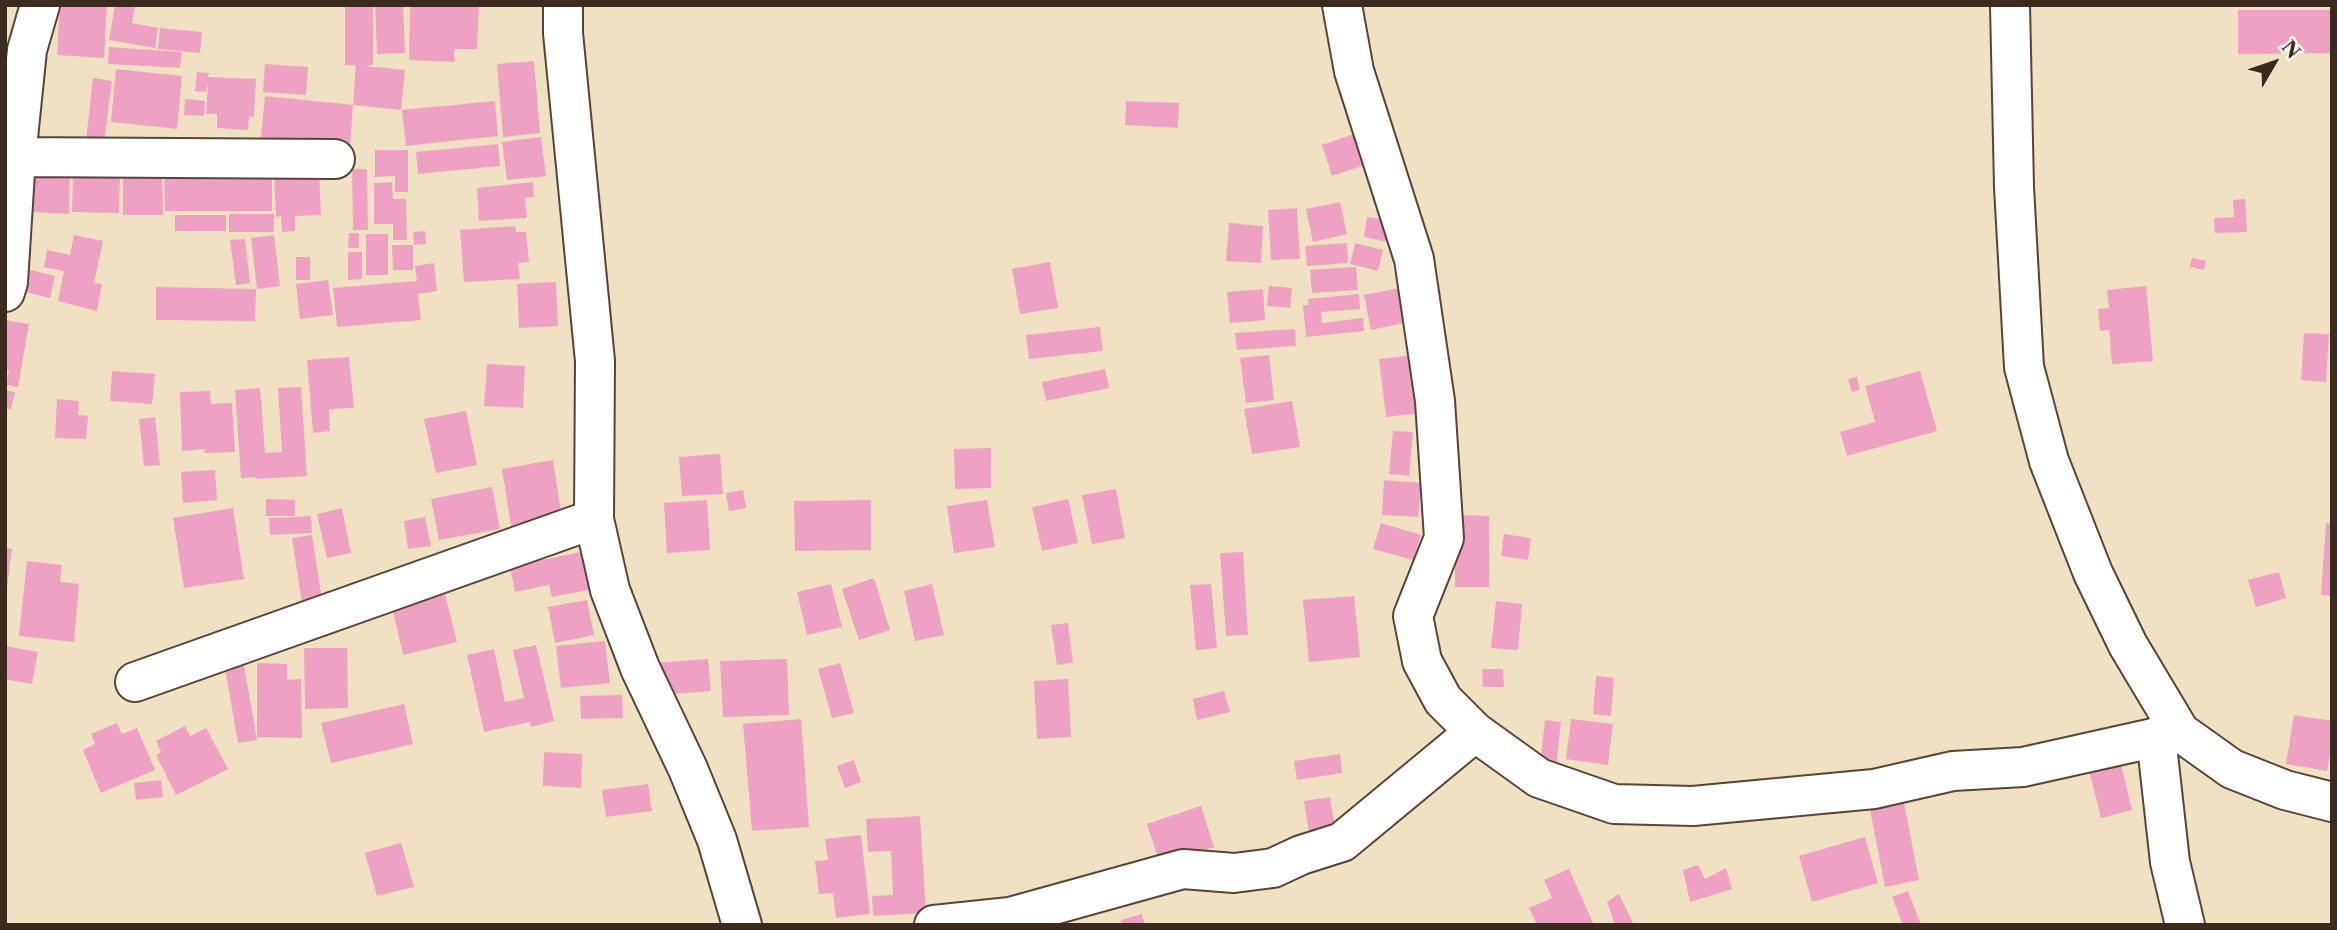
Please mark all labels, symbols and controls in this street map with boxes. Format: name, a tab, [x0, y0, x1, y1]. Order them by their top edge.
north arrow	[2239, 28, 2309, 98]
text: N	[2277, 36, 2305, 63]

